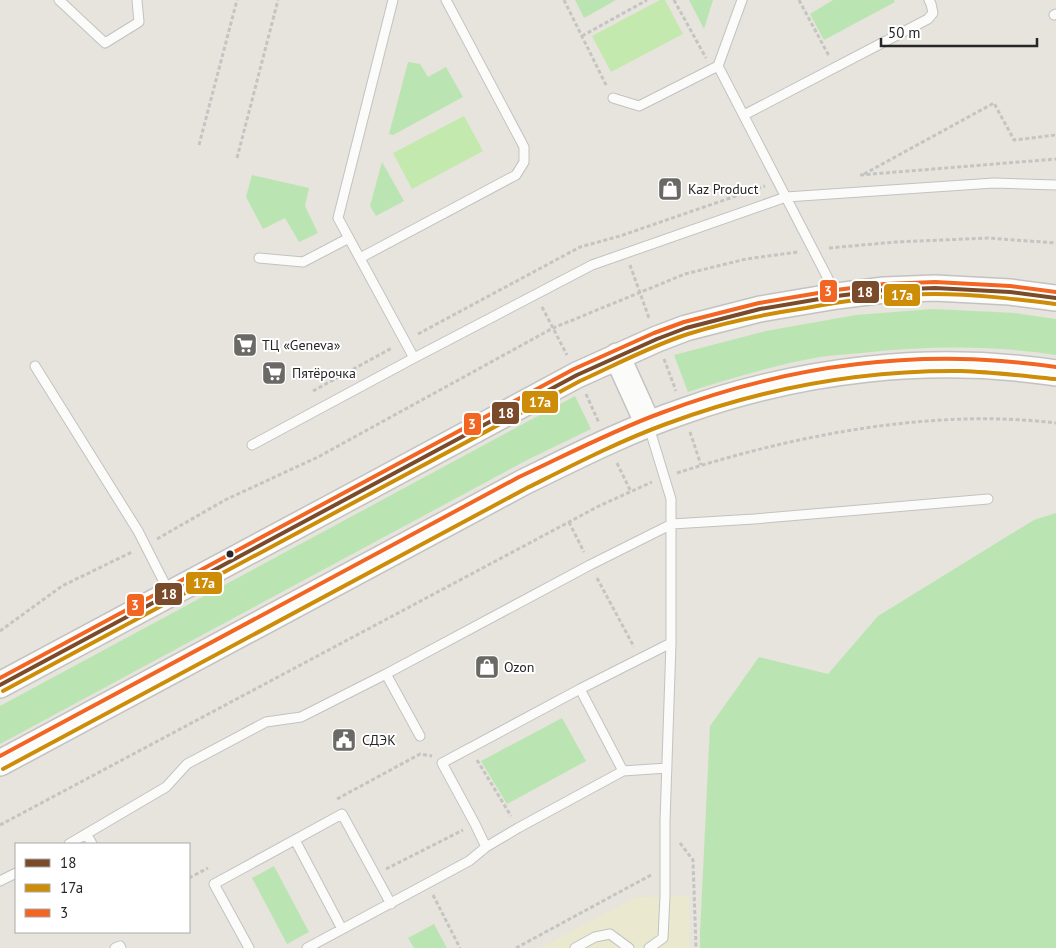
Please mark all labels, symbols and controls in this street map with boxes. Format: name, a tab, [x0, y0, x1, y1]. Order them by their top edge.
scale bar	[881, 15, 1037, 47]
text: 50 m	[888, 23, 921, 42]
shop icon: Kaz Product	[657, 176, 683, 202]
place label: Kaz Product	[688, 180, 759, 198]
line badge: 3	[819, 279, 838, 303]
line badge: 18	[851, 280, 880, 304]
text: 3	[824, 282, 832, 300]
text: 18	[857, 283, 873, 301]
line badge: 17a	[883, 283, 921, 307]
text: 17a	[891, 286, 913, 304]
supermarket icon: ТЦ «Geneva»	[232, 332, 258, 358]
place label: ТЦ «Geneva»	[262, 336, 341, 354]
supermarket icon: Пятёрочка	[261, 360, 287, 386]
place label: Пятёрочка	[292, 364, 356, 382]
line badge: 17a	[521, 390, 559, 414]
text: 17a	[529, 393, 551, 411]
line badge: 18	[491, 401, 520, 425]
text: 18	[498, 404, 514, 422]
line badge: 3	[463, 412, 482, 436]
text: 3	[468, 415, 476, 433]
unlabelled marker	[225, 549, 235, 559]
line badge: 17a	[185, 571, 223, 595]
text: 17a	[193, 574, 215, 592]
line badge: 18	[154, 582, 183, 606]
text: 18	[161, 585, 177, 603]
line badge: 3	[126, 593, 145, 617]
text: 3	[131, 596, 139, 614]
shop icon: Ozon	[474, 654, 500, 680]
place label: Ozon	[504, 658, 534, 676]
public building icon: СДЭК	[331, 727, 357, 753]
place label: СДЭК	[362, 731, 396, 749]
legend	[15, 843, 190, 933]
text: 18	[60, 853, 76, 872]
text: 17a	[60, 878, 83, 897]
text: 3	[60, 903, 68, 922]

